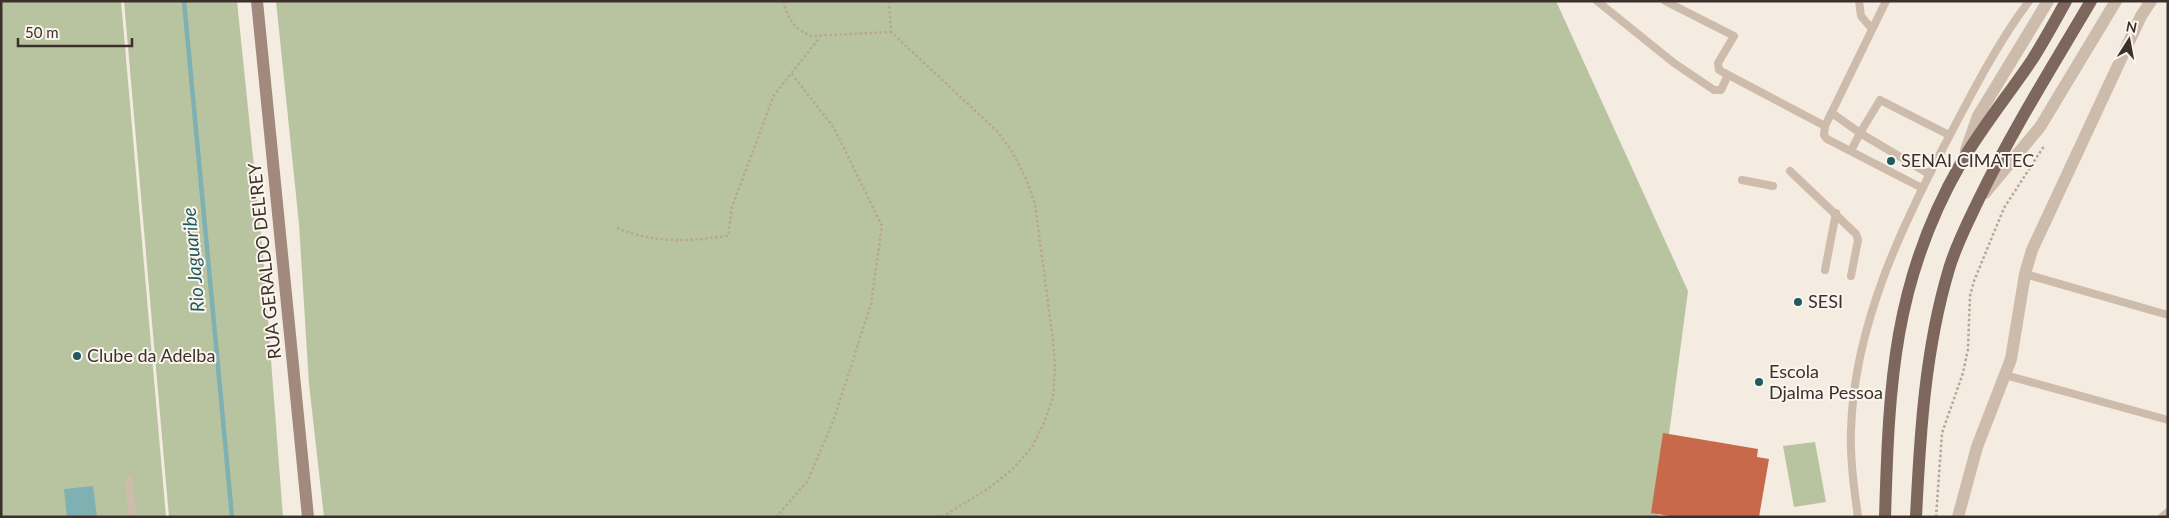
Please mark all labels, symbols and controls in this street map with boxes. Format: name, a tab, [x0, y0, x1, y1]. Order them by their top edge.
scale bar	[18, 15, 131, 47]
north arrow	[2104, 15, 2154, 65]
text: N	[2125, 17, 2138, 36]
text: 50 m	[25, 23, 59, 41]
place label: SENAI CIMATEC	[1901, 149, 2034, 171]
marker: SENAI CIMATEC	[1885, 155, 1897, 167]
street label: RUA GERALDO DEL'REY	[243, 161, 285, 360]
water label: Rio Jaguaribe	[176, 207, 209, 313]
place label: SESI	[1808, 290, 1843, 312]
marker: SESI	[1792, 296, 1804, 308]
place label: Clube da Adelba	[87, 344, 215, 366]
marker: Clube da Adelba	[71, 350, 83, 362]
place label: Escola Djalma Pessoa	[1769, 360, 1883, 403]
marker: Escola Djalma Pessoa	[1753, 376, 1765, 388]

